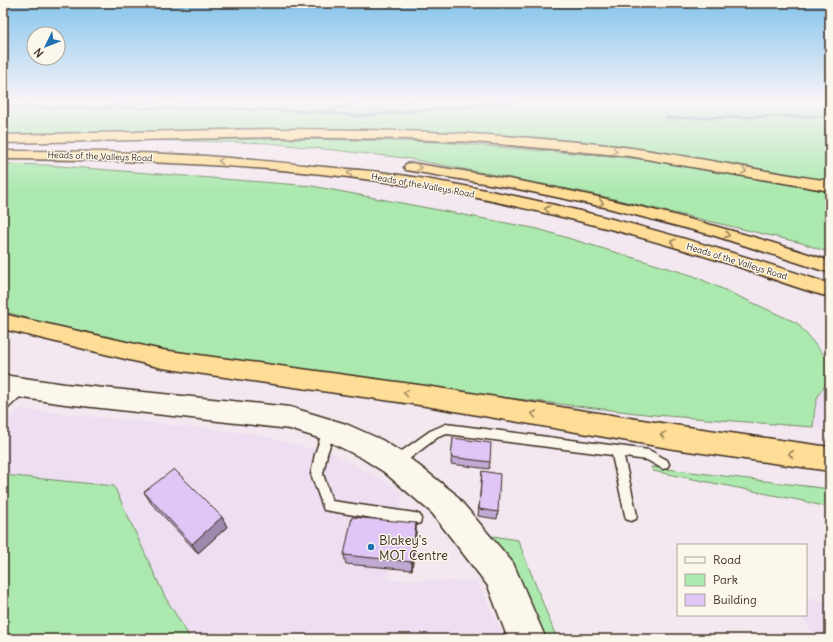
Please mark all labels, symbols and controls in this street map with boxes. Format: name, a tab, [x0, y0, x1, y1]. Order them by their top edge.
north arrow	[26, 26, 66, 66]
text: N	[31, 45, 46, 60]
one-way arrow	[612, 146, 618, 155]
street label: Heads of the Valleys Road	[47, 149, 153, 163]
one-way arrow	[218, 157, 224, 166]
one-way arrow	[416, 163, 422, 172]
one-way arrow	[740, 166, 747, 175]
one-way arrow	[347, 169, 353, 178]
street label: Heads of the Valleys Road	[370, 170, 476, 200]
one-way arrow	[598, 198, 605, 206]
one-way arrow	[544, 205, 551, 214]
one-way arrow	[724, 230, 731, 239]
one-way arrow	[669, 238, 676, 247]
street label: Heads of the Valleys Road	[685, 240, 789, 282]
one-way arrow	[403, 389, 409, 398]
one-way arrow	[531, 410, 537, 419]
one-way arrow	[660, 432, 666, 440]
one-way arrow	[788, 449, 794, 458]
place label: Blakey's MOT Centre	[379, 532, 448, 564]
marker: Blakey's MOT Centre	[366, 542, 376, 552]
legend	[677, 544, 807, 616]
text: Road	[713, 552, 741, 567]
text: Park	[713, 572, 738, 587]
text: Building	[713, 592, 757, 607]

